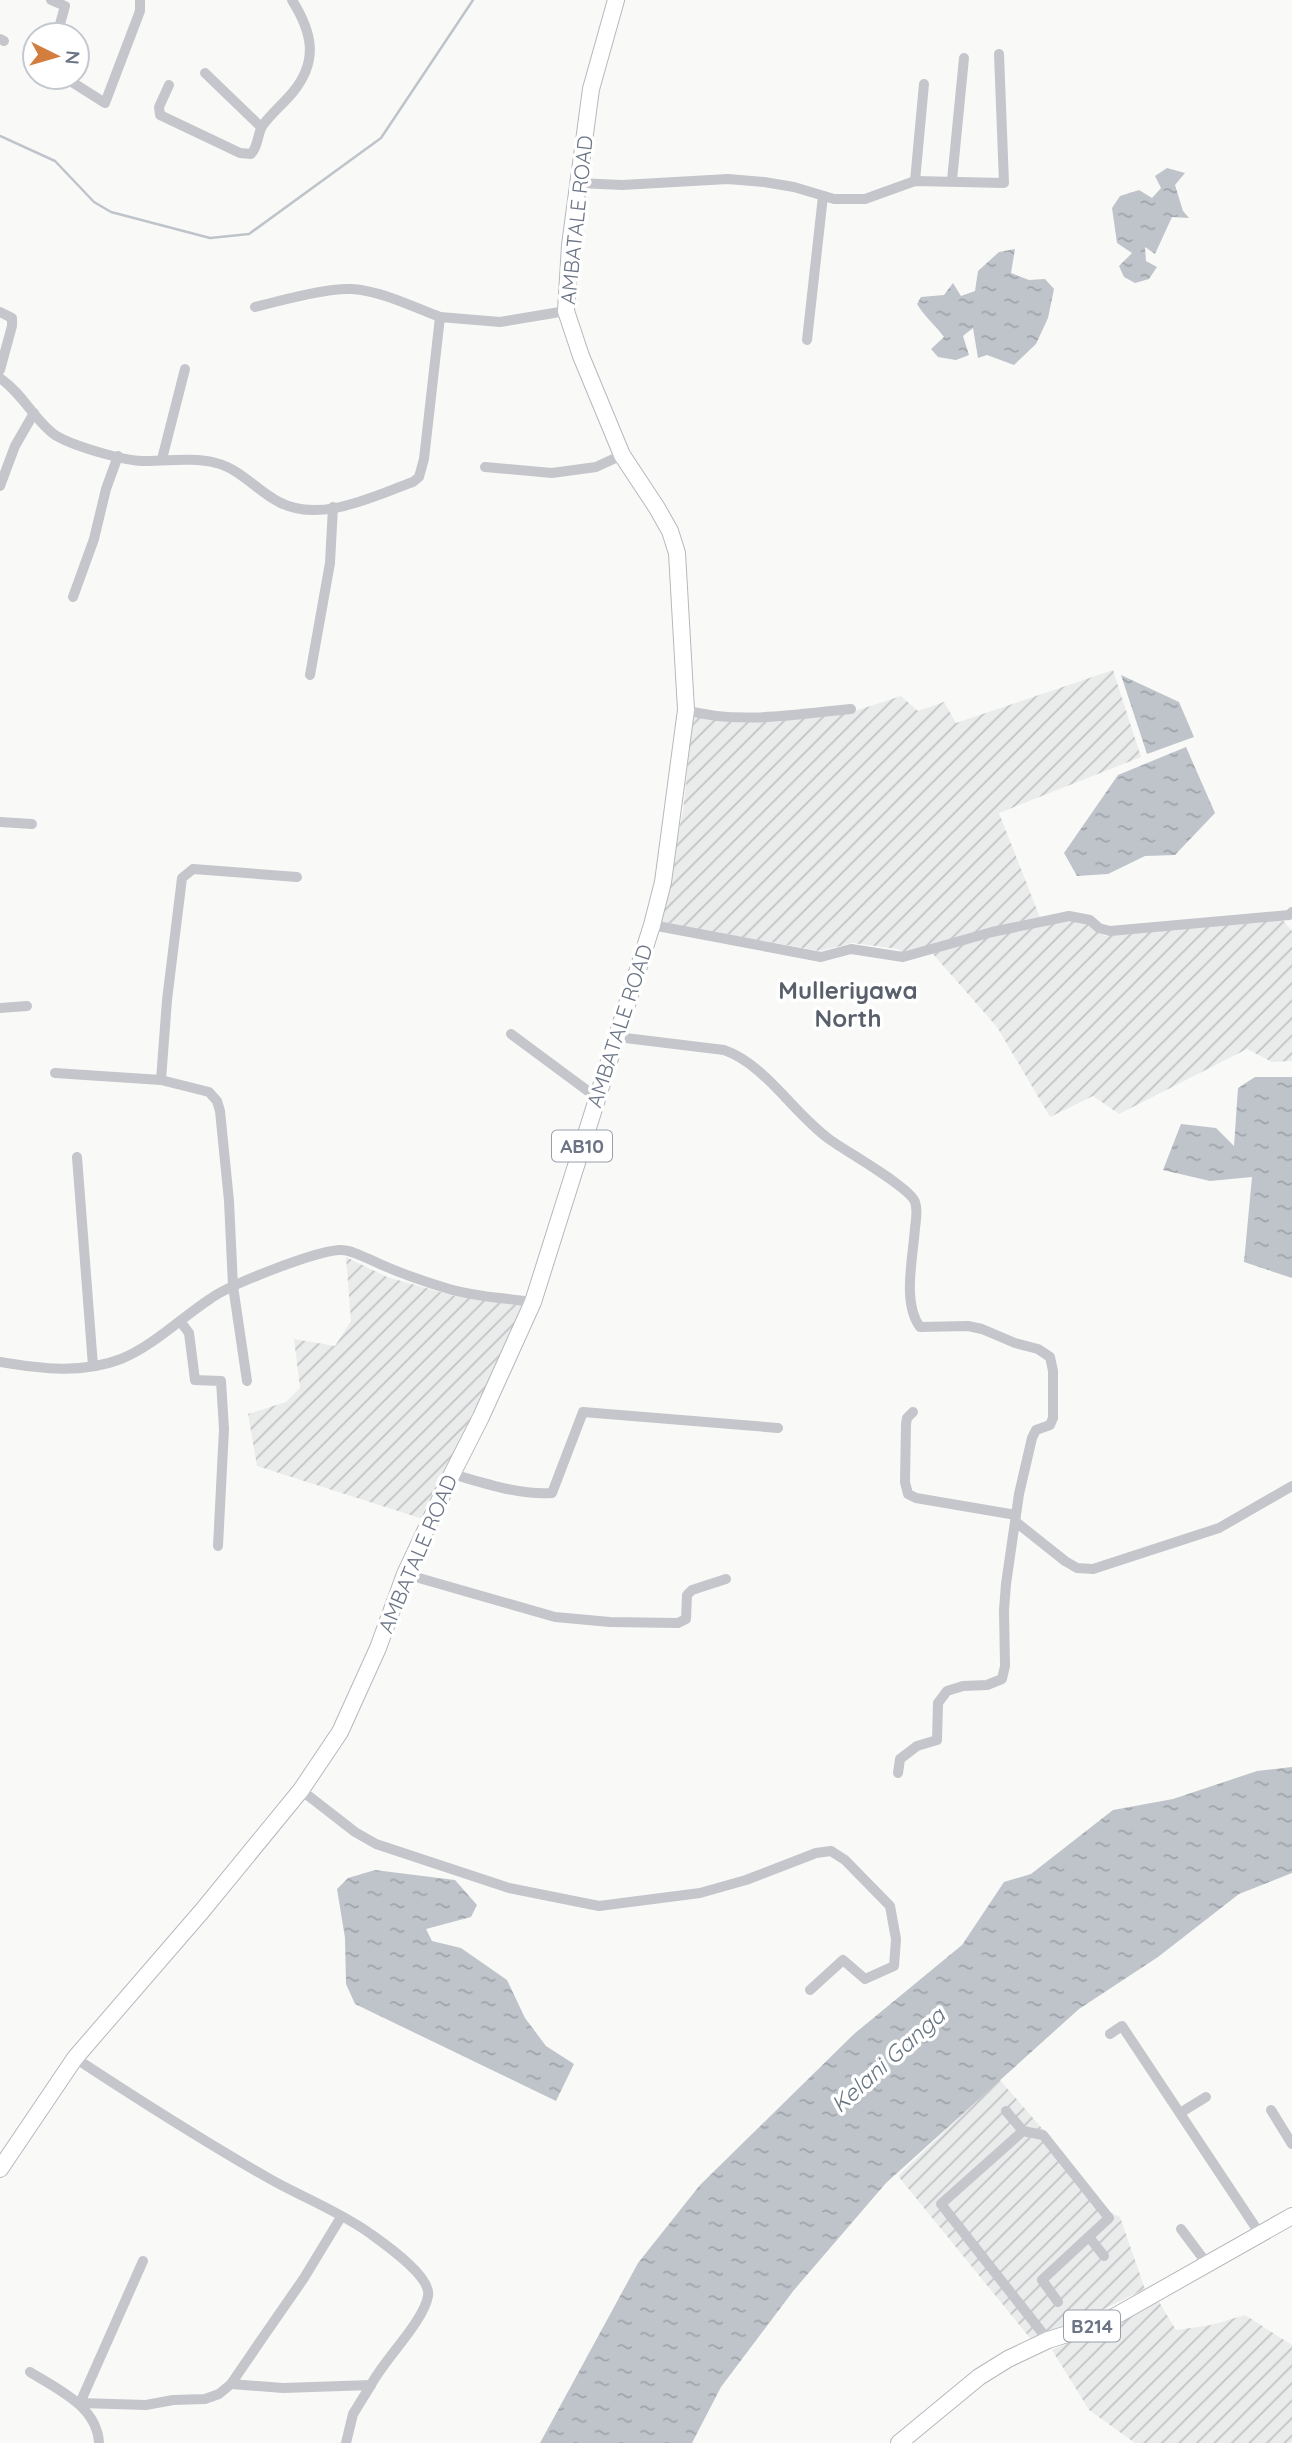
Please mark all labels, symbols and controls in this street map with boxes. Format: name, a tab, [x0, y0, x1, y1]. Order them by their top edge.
north arrow	[21, 21, 91, 91]
text: N	[60, 49, 85, 65]
street label: AMBATALE ROAD	[554, 134, 598, 306]
street label: AMBATALE ROAD	[580, 941, 658, 1110]
district label: Mulleriyawa North	[778, 975, 918, 1033]
road number: AB10	[552, 1130, 612, 1162]
street label: AMBATALE ROAD	[372, 1470, 462, 1637]
water label: Kelani Ganga	[825, 2000, 951, 2118]
road number: B214	[1064, 2310, 1120, 2342]

